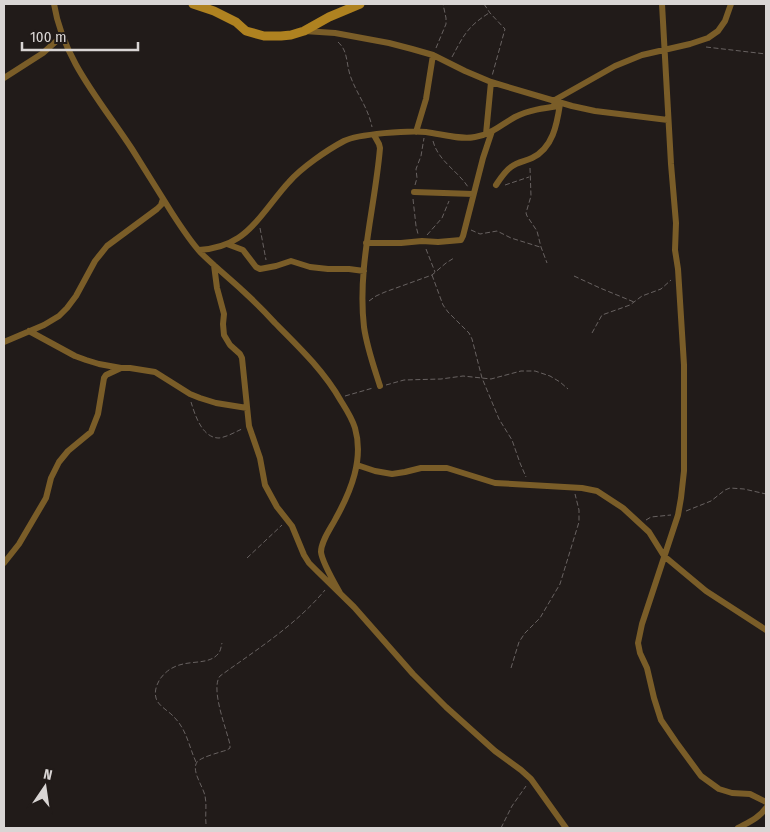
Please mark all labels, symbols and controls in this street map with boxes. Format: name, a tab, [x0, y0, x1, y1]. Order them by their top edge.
scale bar	[22, 20, 139, 52]
text: 100 m	[30, 28, 67, 46]
north arrow	[20, 762, 70, 812]
text: N	[42, 766, 54, 784]

